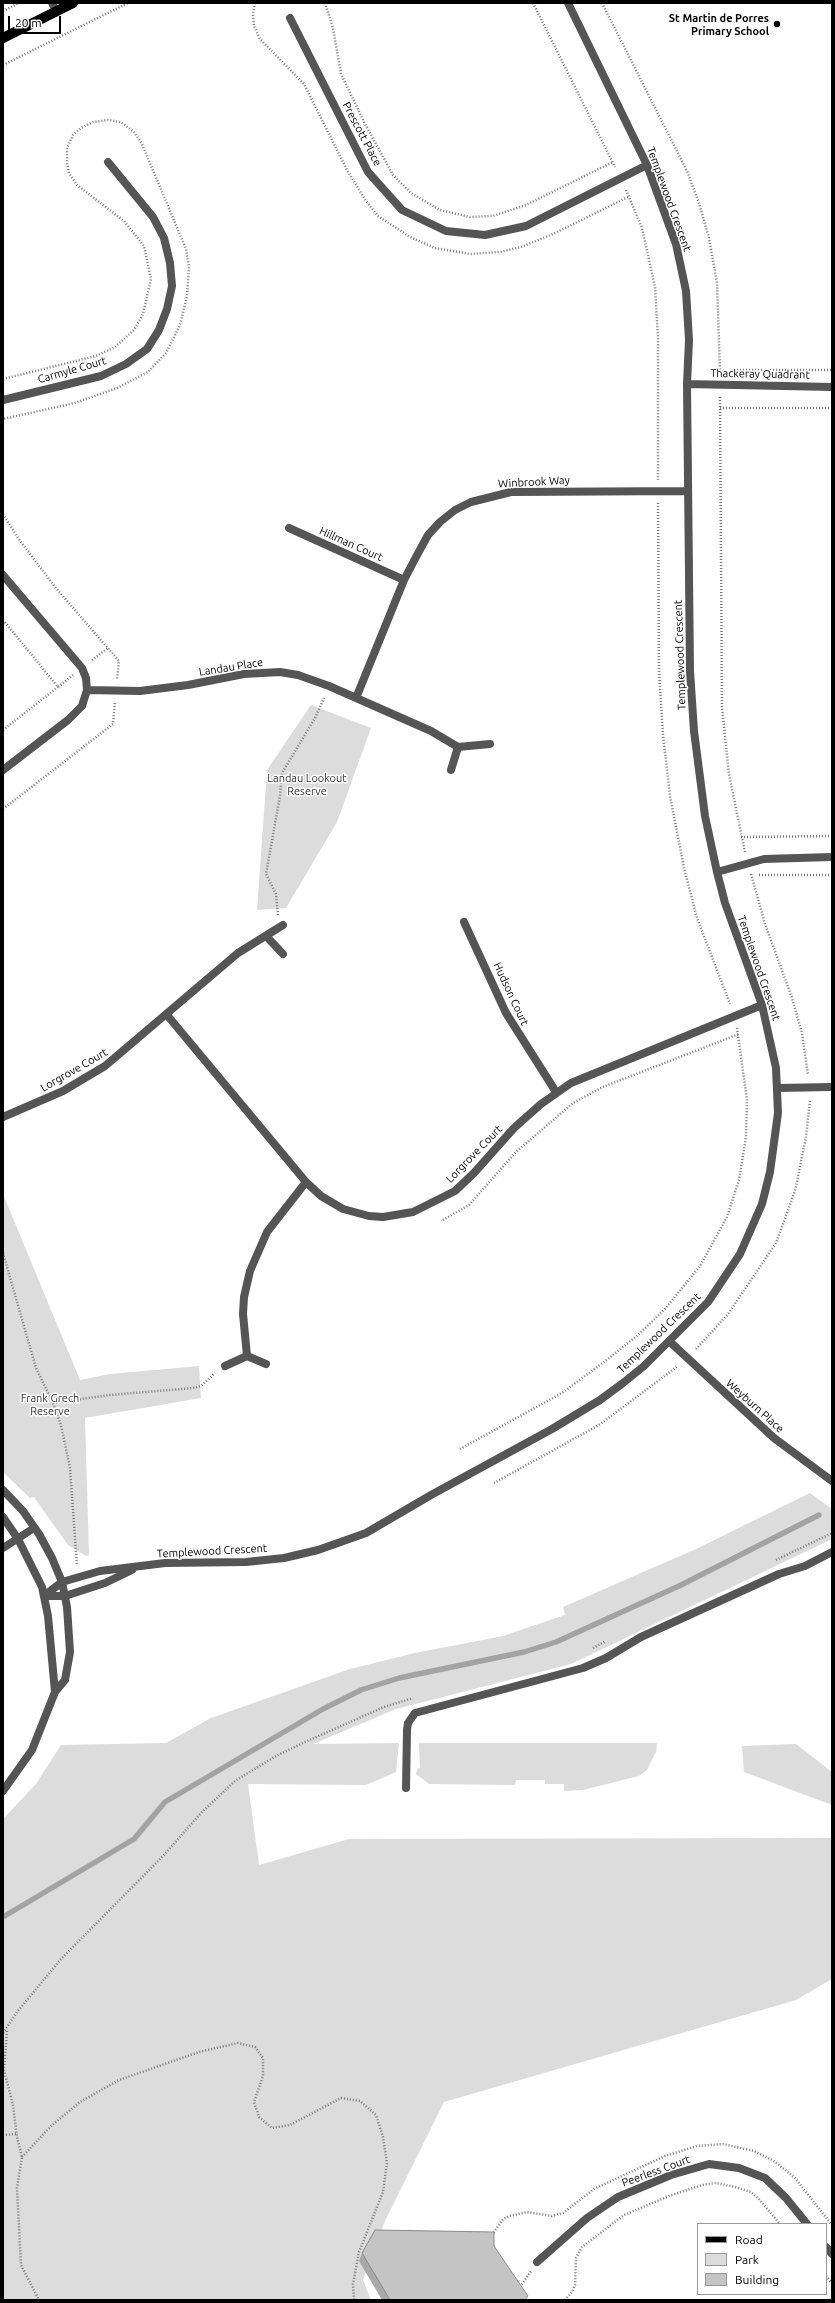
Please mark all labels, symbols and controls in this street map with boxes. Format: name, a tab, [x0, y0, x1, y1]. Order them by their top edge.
scale bar	[10, 8, 63, 34]
place label: St Martin de Porres Primary School	[669, 11, 769, 37]
text: 20 m	[15, 16, 42, 29]
marker: St Martin de Porres Primary School	[772, 19, 782, 29]
street label: Prescott Place	[340, 100, 384, 168]
street label: Templewood Crescent	[644, 145, 694, 253]
street label: Carmyle Court	[36, 354, 108, 386]
street label: Thackeray Quadrant	[710, 367, 810, 381]
street label: Winbrook Way	[498, 474, 570, 490]
street label: Hillman Court	[317, 524, 385, 564]
street label: Templewood Crescent	[671, 600, 689, 710]
street label: Landau Place	[198, 655, 264, 679]
park label: Landau Lookout Reserve	[267, 771, 347, 797]
street label: Templewood Crescent	[735, 914, 783, 1022]
street label: Hudson Court	[491, 960, 531, 1028]
street label: Lorgrove Court	[38, 1046, 110, 1094]
street label: Lorgrove Court	[443, 1122, 505, 1186]
street label: Templewood Crescent	[615, 1290, 703, 1376]
street label: Weyburn Place	[723, 1377, 787, 1435]
park label: Frank Grech Reserve	[21, 1391, 79, 1417]
street label: Templewood Crescent	[157, 1542, 267, 1560]
street label: Peerless Court	[620, 2153, 692, 2189]
legend	[697, 2223, 827, 2295]
text: Road	[735, 2233, 763, 2246]
text: Park	[735, 2253, 759, 2266]
text: Building	[735, 2273, 779, 2286]

